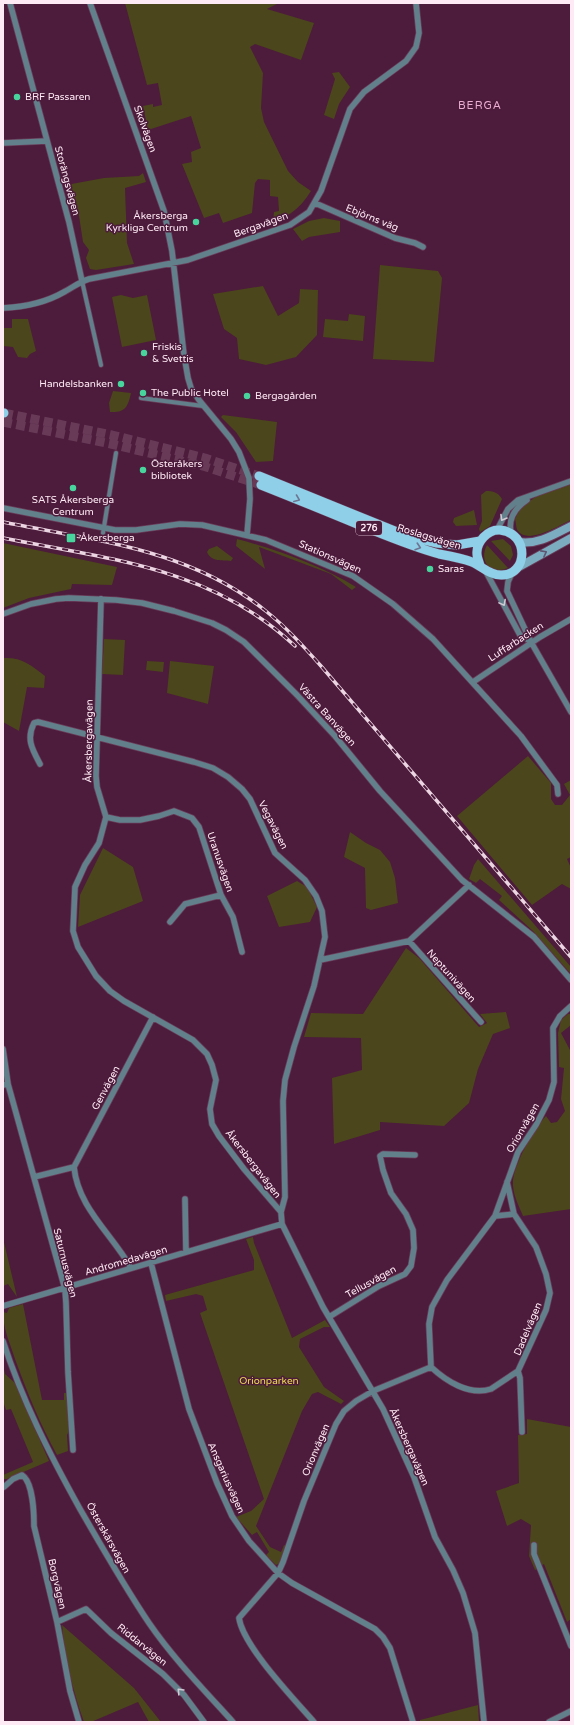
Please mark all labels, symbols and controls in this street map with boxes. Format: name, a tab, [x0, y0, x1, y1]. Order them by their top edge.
place label: BRF Passaren	[25, 91, 90, 103]
marker: BRF Passaren	[12, 92, 22, 102]
district label: BERGA	[458, 99, 502, 112]
street label: Skolvägen	[131, 104, 159, 154]
street label: Storängsvägen	[52, 145, 82, 217]
street label: Ebjörns väg	[344, 202, 400, 234]
place label: Åkersberga Kyrkliga Centrum	[106, 210, 188, 234]
street label: Bergavägen	[232, 210, 290, 240]
marker: Åkersberga Kyrkliga Centrum	[191, 217, 201, 227]
place label: Friskis & Svettis	[152, 341, 194, 365]
marker: Friskis & Svettis	[139, 348, 149, 358]
place label: Handelsbanken	[39, 378, 113, 390]
marker: Handelsbanken	[116, 379, 126, 389]
place label: The Public Hotel	[151, 387, 229, 399]
marker: The Public Hotel	[138, 388, 148, 398]
place label: Bergagården	[255, 390, 317, 402]
marker: Bergagården	[242, 391, 252, 401]
place label: Österåkers bibliotek	[151, 458, 203, 482]
marker: Österåkers bibliotek	[138, 465, 148, 475]
marker: SATS Åkersberga Centrum	[68, 483, 78, 493]
place label: SATS Åkersberga Centrum	[32, 494, 114, 518]
one-way arrow	[293, 495, 300, 503]
one-way arrow	[501, 514, 508, 521]
road number: 276	[356, 521, 382, 535]
street label: Roslagsvägen	[396, 522, 462, 552]
marker: Åkersberga	[65, 532, 77, 544]
place label: Åkersberga	[80, 532, 135, 544]
street label: Stationsvägen	[297, 538, 363, 576]
one-way arrow	[414, 542, 421, 551]
one-way arrow	[540, 550, 548, 558]
place label: Saras	[438, 563, 464, 575]
marker: Saras	[425, 564, 435, 574]
one-way arrow	[498, 599, 505, 607]
street label: Luffarbacken	[486, 620, 546, 664]
street label: Västra Banvägen	[296, 681, 358, 749]
street label: Åkersbergavägen	[82, 699, 96, 783]
street label: Vegavägen	[256, 799, 290, 851]
street label: Uranusvägen	[204, 830, 236, 894]
street label: Neptunivägen	[424, 947, 478, 1005]
street label: Genvägen	[89, 1064, 123, 1112]
street label: Orionvägen	[504, 1101, 542, 1155]
street label: Åkersbergavägen	[223, 1127, 283, 1201]
street label: Saturnusvägen	[51, 1227, 79, 1299]
street label: Andromedavägen	[83, 1243, 169, 1279]
street label: Tellusvägen	[344, 1263, 398, 1301]
street label: Dadelvägen	[511, 1301, 545, 1357]
park label: Orionparken	[239, 1375, 299, 1387]
street label: Åkersbergavägen	[387, 1406, 431, 1488]
street label: Orionvägen	[300, 1422, 332, 1478]
street label: Ansgariusvägen	[205, 1441, 247, 1515]
street label: Österskärsvägen	[84, 1500, 132, 1576]
street label: Borgvägen	[45, 1557, 69, 1611]
street label: Riddarvägen	[115, 1621, 169, 1669]
one-way arrow	[177, 1688, 185, 1696]

